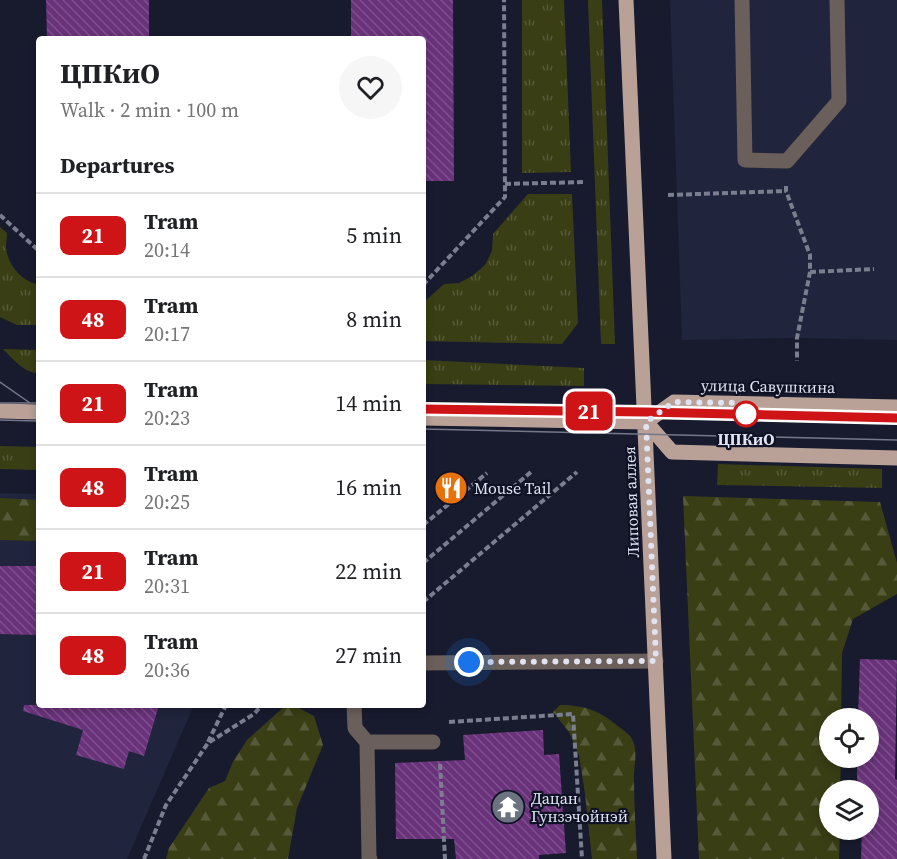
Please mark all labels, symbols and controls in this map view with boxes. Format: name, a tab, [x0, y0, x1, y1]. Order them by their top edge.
text: ЦПКиО	[60, 54, 160, 92]
button: heart	[339, 56, 402, 119]
text: Walk · 2 min · 100 m	[60, 96, 239, 124]
text: Departures	[60, 150, 174, 180]
text: Tram	[144, 206, 198, 236]
text: 5 min	[346, 220, 402, 250]
text: 21	[82, 221, 104, 250]
text: 20:14	[144, 236, 190, 264]
text: Tram	[144, 290, 198, 320]
text: 8 min	[346, 304, 402, 334]
text: 48	[82, 305, 104, 334]
text: 20:17	[144, 320, 190, 348]
text: Tram	[144, 374, 198, 404]
street label: улица Савушкина	[701, 374, 836, 398]
text: 14 min	[335, 388, 402, 418]
text: 21	[82, 389, 104, 418]
line badge: 21	[562, 392, 616, 430]
text: 21	[578, 397, 600, 426]
marker: ЦПКиО	[733, 401, 759, 427]
text: 20:23	[144, 404, 190, 432]
place label: ЦПКиО	[717, 428, 775, 450]
street label: Липовая аллея	[618, 446, 644, 558]
text: Tram	[144, 458, 198, 488]
restaurant icon: Mouse Tail	[433, 470, 469, 506]
text: 16 min	[335, 472, 402, 502]
text: 48	[82, 473, 104, 502]
place label: Mouse Tail	[474, 477, 551, 499]
text: 20:25	[144, 488, 190, 516]
text: Tram	[144, 542, 198, 572]
text: 22 min	[335, 556, 402, 586]
text: 21	[82, 557, 104, 586]
text: 20:31	[144, 572, 190, 600]
text: Tram	[144, 626, 198, 656]
text: 27 min	[335, 640, 402, 670]
text: 48	[82, 641, 104, 670]
your location	[454, 647, 484, 677]
text: 20:36	[144, 656, 190, 684]
map controls	[819, 708, 879, 840]
button: locate	[819, 708, 879, 768]
button: layers	[819, 780, 879, 840]
place label: Дацан Гунзэчойнэй	[531, 787, 628, 827]
temple icon: Дацан Гунзэчойнэй	[490, 789, 526, 825]

